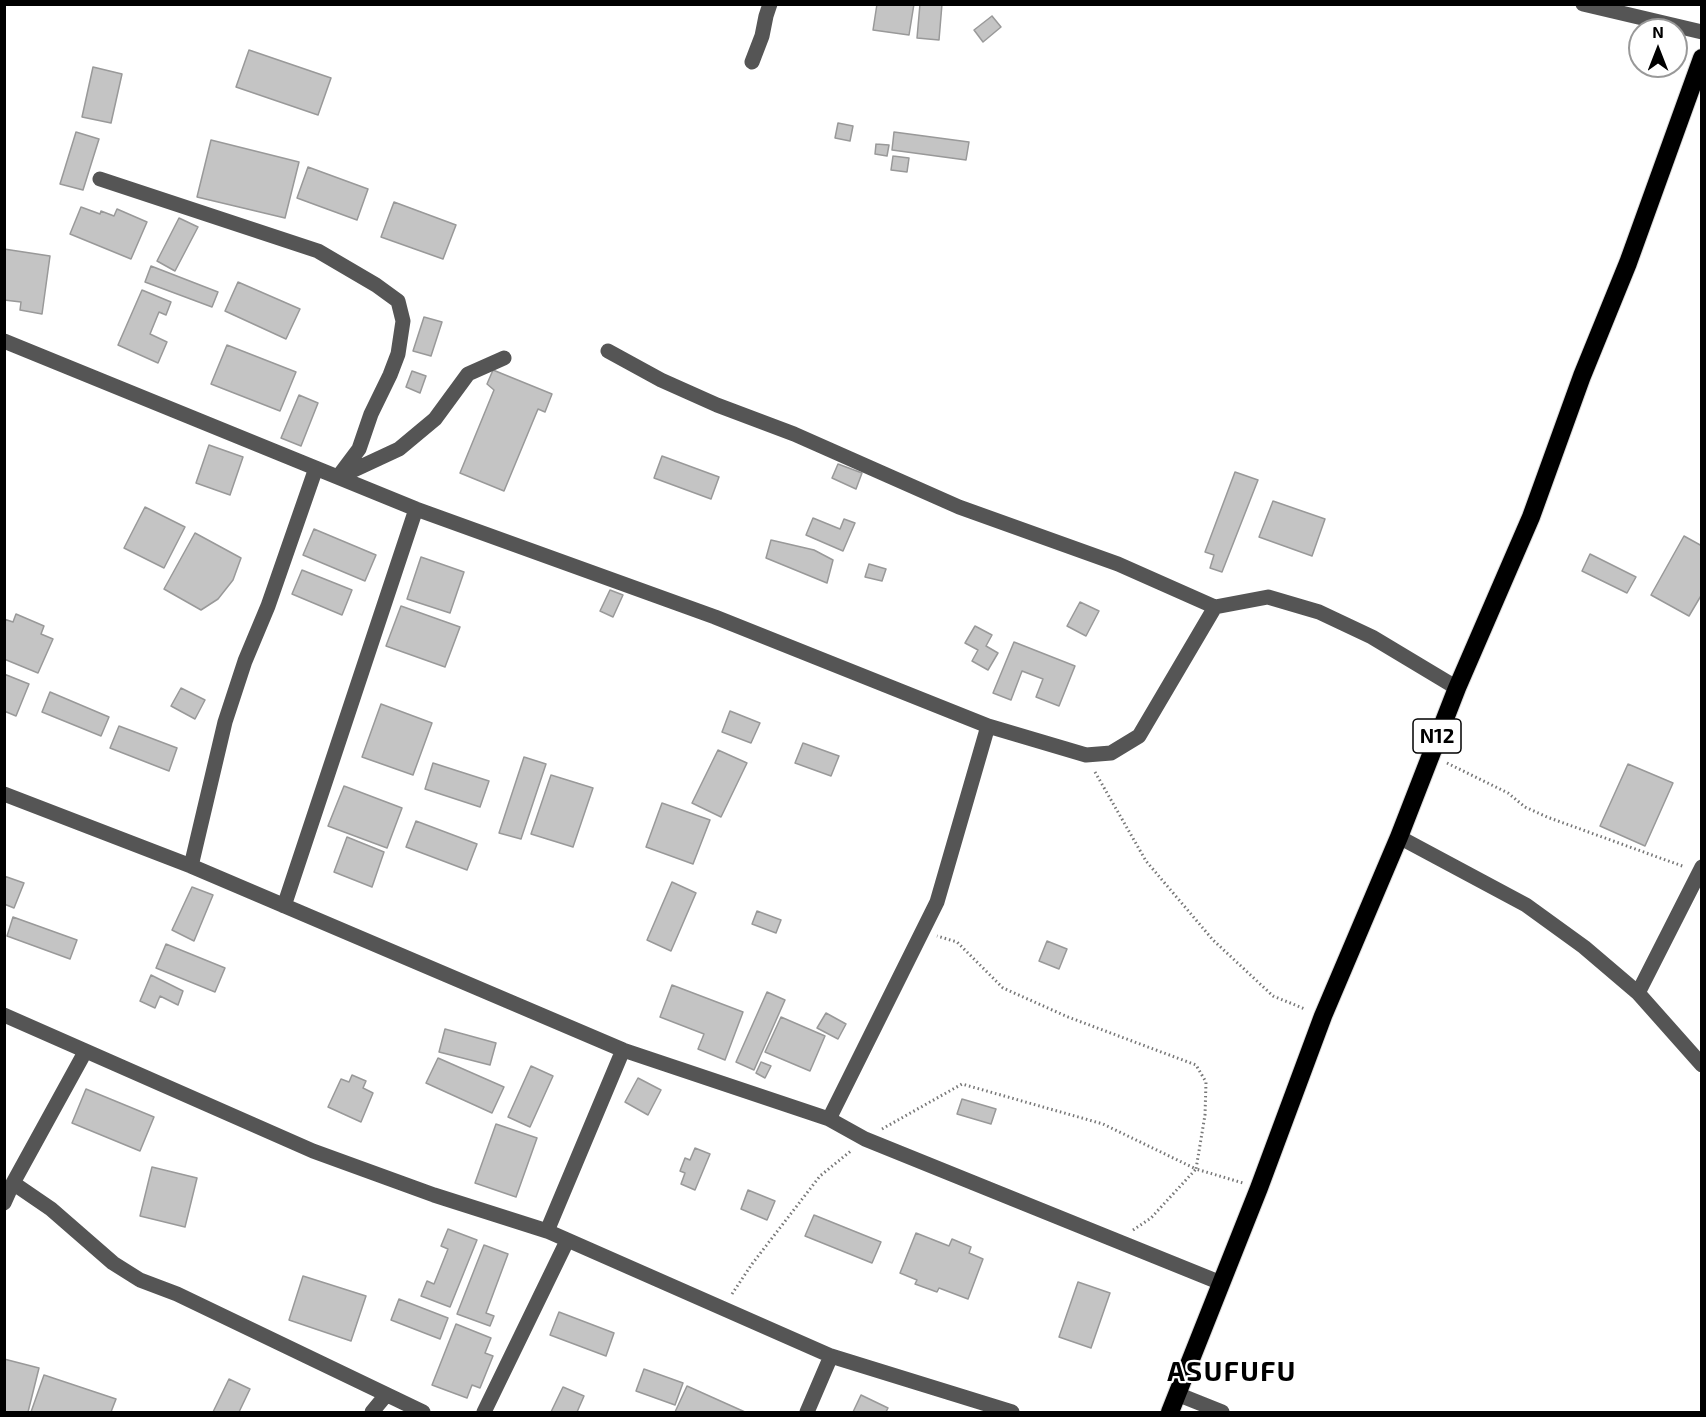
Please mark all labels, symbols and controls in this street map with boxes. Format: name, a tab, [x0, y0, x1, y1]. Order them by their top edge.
north arrow	[1628, 18, 1688, 78]
text: N	[1652, 22, 1664, 41]
road number: N12	[1413, 719, 1461, 753]
district label: ASUFUFU	[1167, 1356, 1297, 1388]

